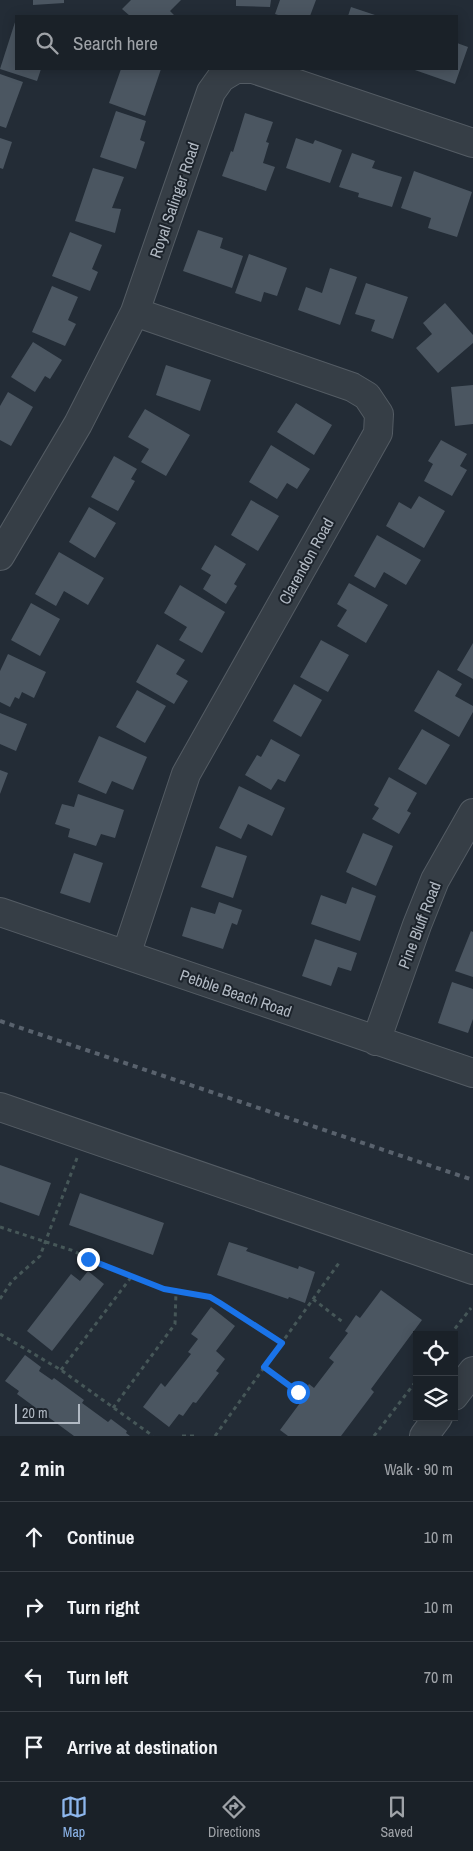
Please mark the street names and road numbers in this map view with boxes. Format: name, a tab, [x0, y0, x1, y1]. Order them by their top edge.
street label: Royal Salinger Road	[144, 139, 204, 261]
street label: Clarendon Road	[273, 514, 339, 608]
street label: Pine Bluff Road	[392, 878, 446, 972]
street label: Pebble Beach Road	[177, 964, 295, 1022]

